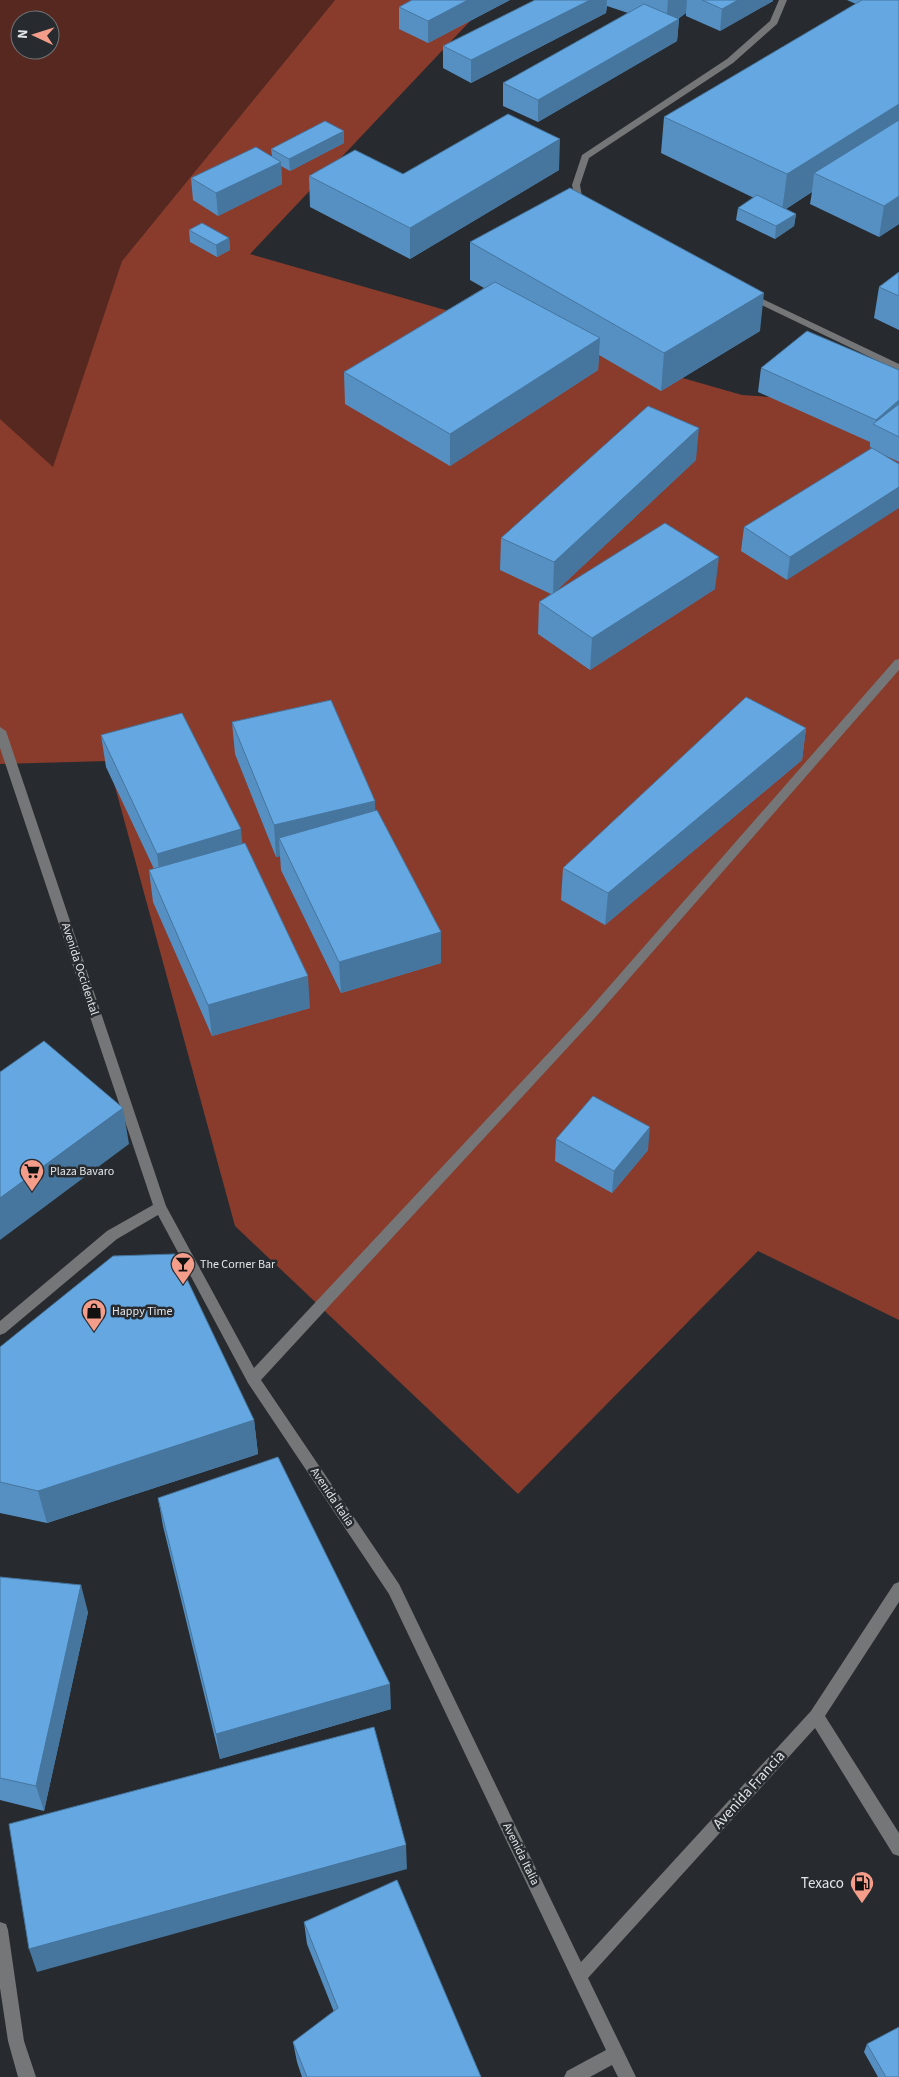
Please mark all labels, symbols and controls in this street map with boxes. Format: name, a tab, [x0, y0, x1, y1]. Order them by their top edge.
north arrow	[10, 10, 60, 60]
text: N	[13, 29, 33, 40]
street label: Avenida Occidental	[57, 921, 103, 1017]
supermarket icon: Plaza Bavaro	[19, 1158, 45, 1192]
place label: Plaza Bavaro	[50, 1163, 114, 1180]
bar icon: The Corner Bar	[170, 1251, 196, 1285]
place label: The Corner Bar	[200, 1256, 276, 1273]
shop icon: Happy Time	[81, 1298, 107, 1332]
place label: Happy Time	[112, 1303, 172, 1320]
street label: Avenida Italia	[306, 1464, 358, 1530]
street label: Avenida Francia	[708, 1746, 790, 1834]
street label: Avenida Italia	[499, 1820, 543, 1888]
fuel station icon: Texaco	[849, 1870, 875, 1904]
place label: Texaco	[801, 1873, 844, 1894]

